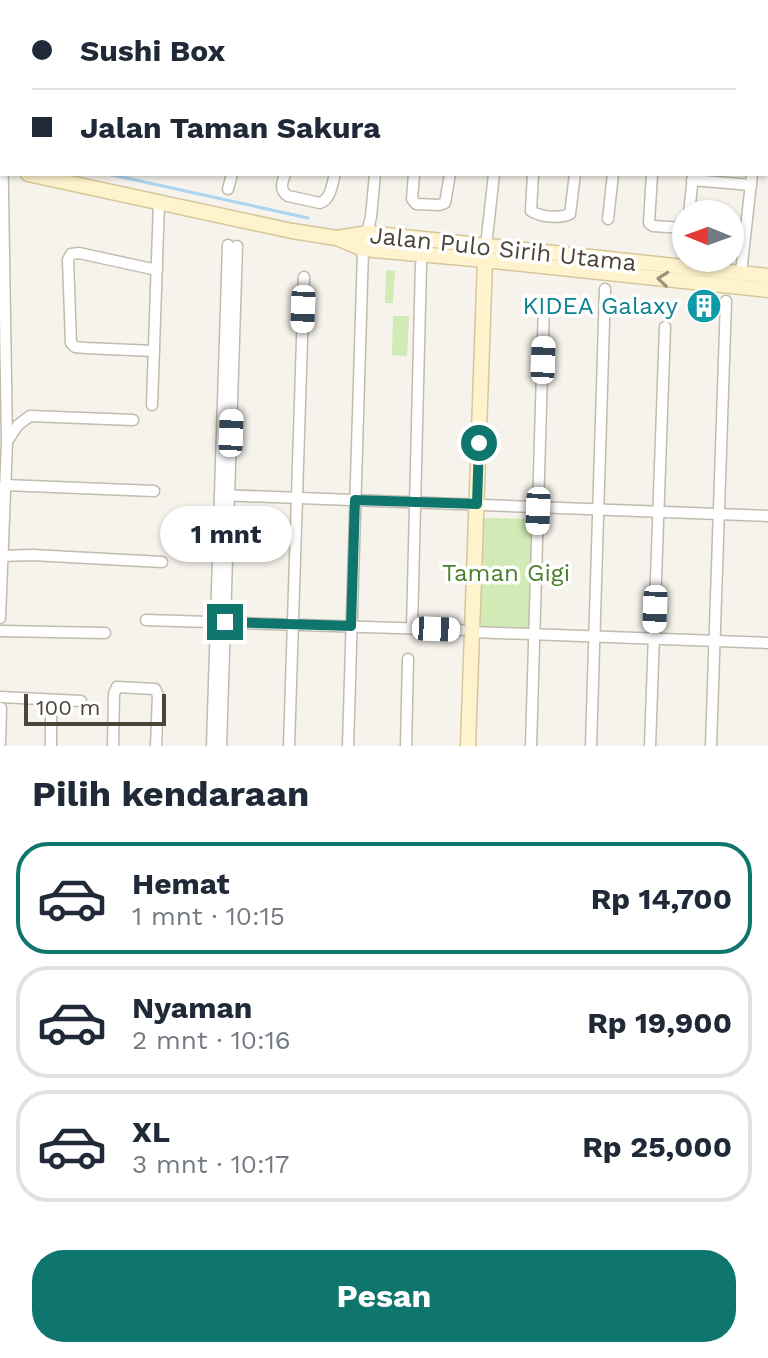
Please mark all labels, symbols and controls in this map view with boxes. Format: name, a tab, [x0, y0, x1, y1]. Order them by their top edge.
text: Sushi Box	[80, 33, 225, 68]
text: Jalan Taman Sakura	[80, 110, 381, 145]
north arrow	[672, 200, 744, 272]
map controls	[672, 200, 744, 272]
street label: Jalan Pulo Sirih Utama	[368, 221, 638, 277]
one-way arrow	[656, 271, 669, 288]
car	[290, 285, 316, 333]
building icon: KIDEA Galaxy	[685, 287, 723, 325]
place label: KIDEA Galaxy	[522, 292, 679, 320]
car	[530, 336, 556, 384]
car	[218, 409, 244, 457]
route start	[461, 425, 497, 461]
car	[525, 487, 551, 535]
callout: 1 mnt	[159, 506, 291, 562]
text: 1 mnt	[191, 519, 261, 549]
park label: Taman Gigi	[442, 559, 570, 587]
car	[642, 585, 668, 633]
route end	[207, 604, 243, 640]
car	[412, 616, 460, 642]
scale bar	[24, 690, 166, 726]
text: 100 m	[36, 695, 100, 720]
text: Pilih kendaraan	[32, 773, 309, 815]
icon: car	[36, 862, 108, 934]
text: Hemat	[132, 866, 230, 901]
text: Rp 14,700	[591, 881, 732, 916]
text: 1 mnt · 10:15	[132, 901, 285, 931]
icon: car	[36, 986, 108, 1058]
text: Nyaman	[132, 990, 252, 1025]
text: Rp 19,900	[587, 1005, 732, 1040]
text: 2 mnt · 10:16	[132, 1025, 291, 1055]
icon: car	[36, 1110, 108, 1182]
text: XL	[132, 1114, 170, 1149]
text: Rp 25,000	[582, 1129, 732, 1164]
text: 3 mnt · 10:17	[132, 1149, 289, 1179]
button: Pesan	[32, 1250, 736, 1342]

